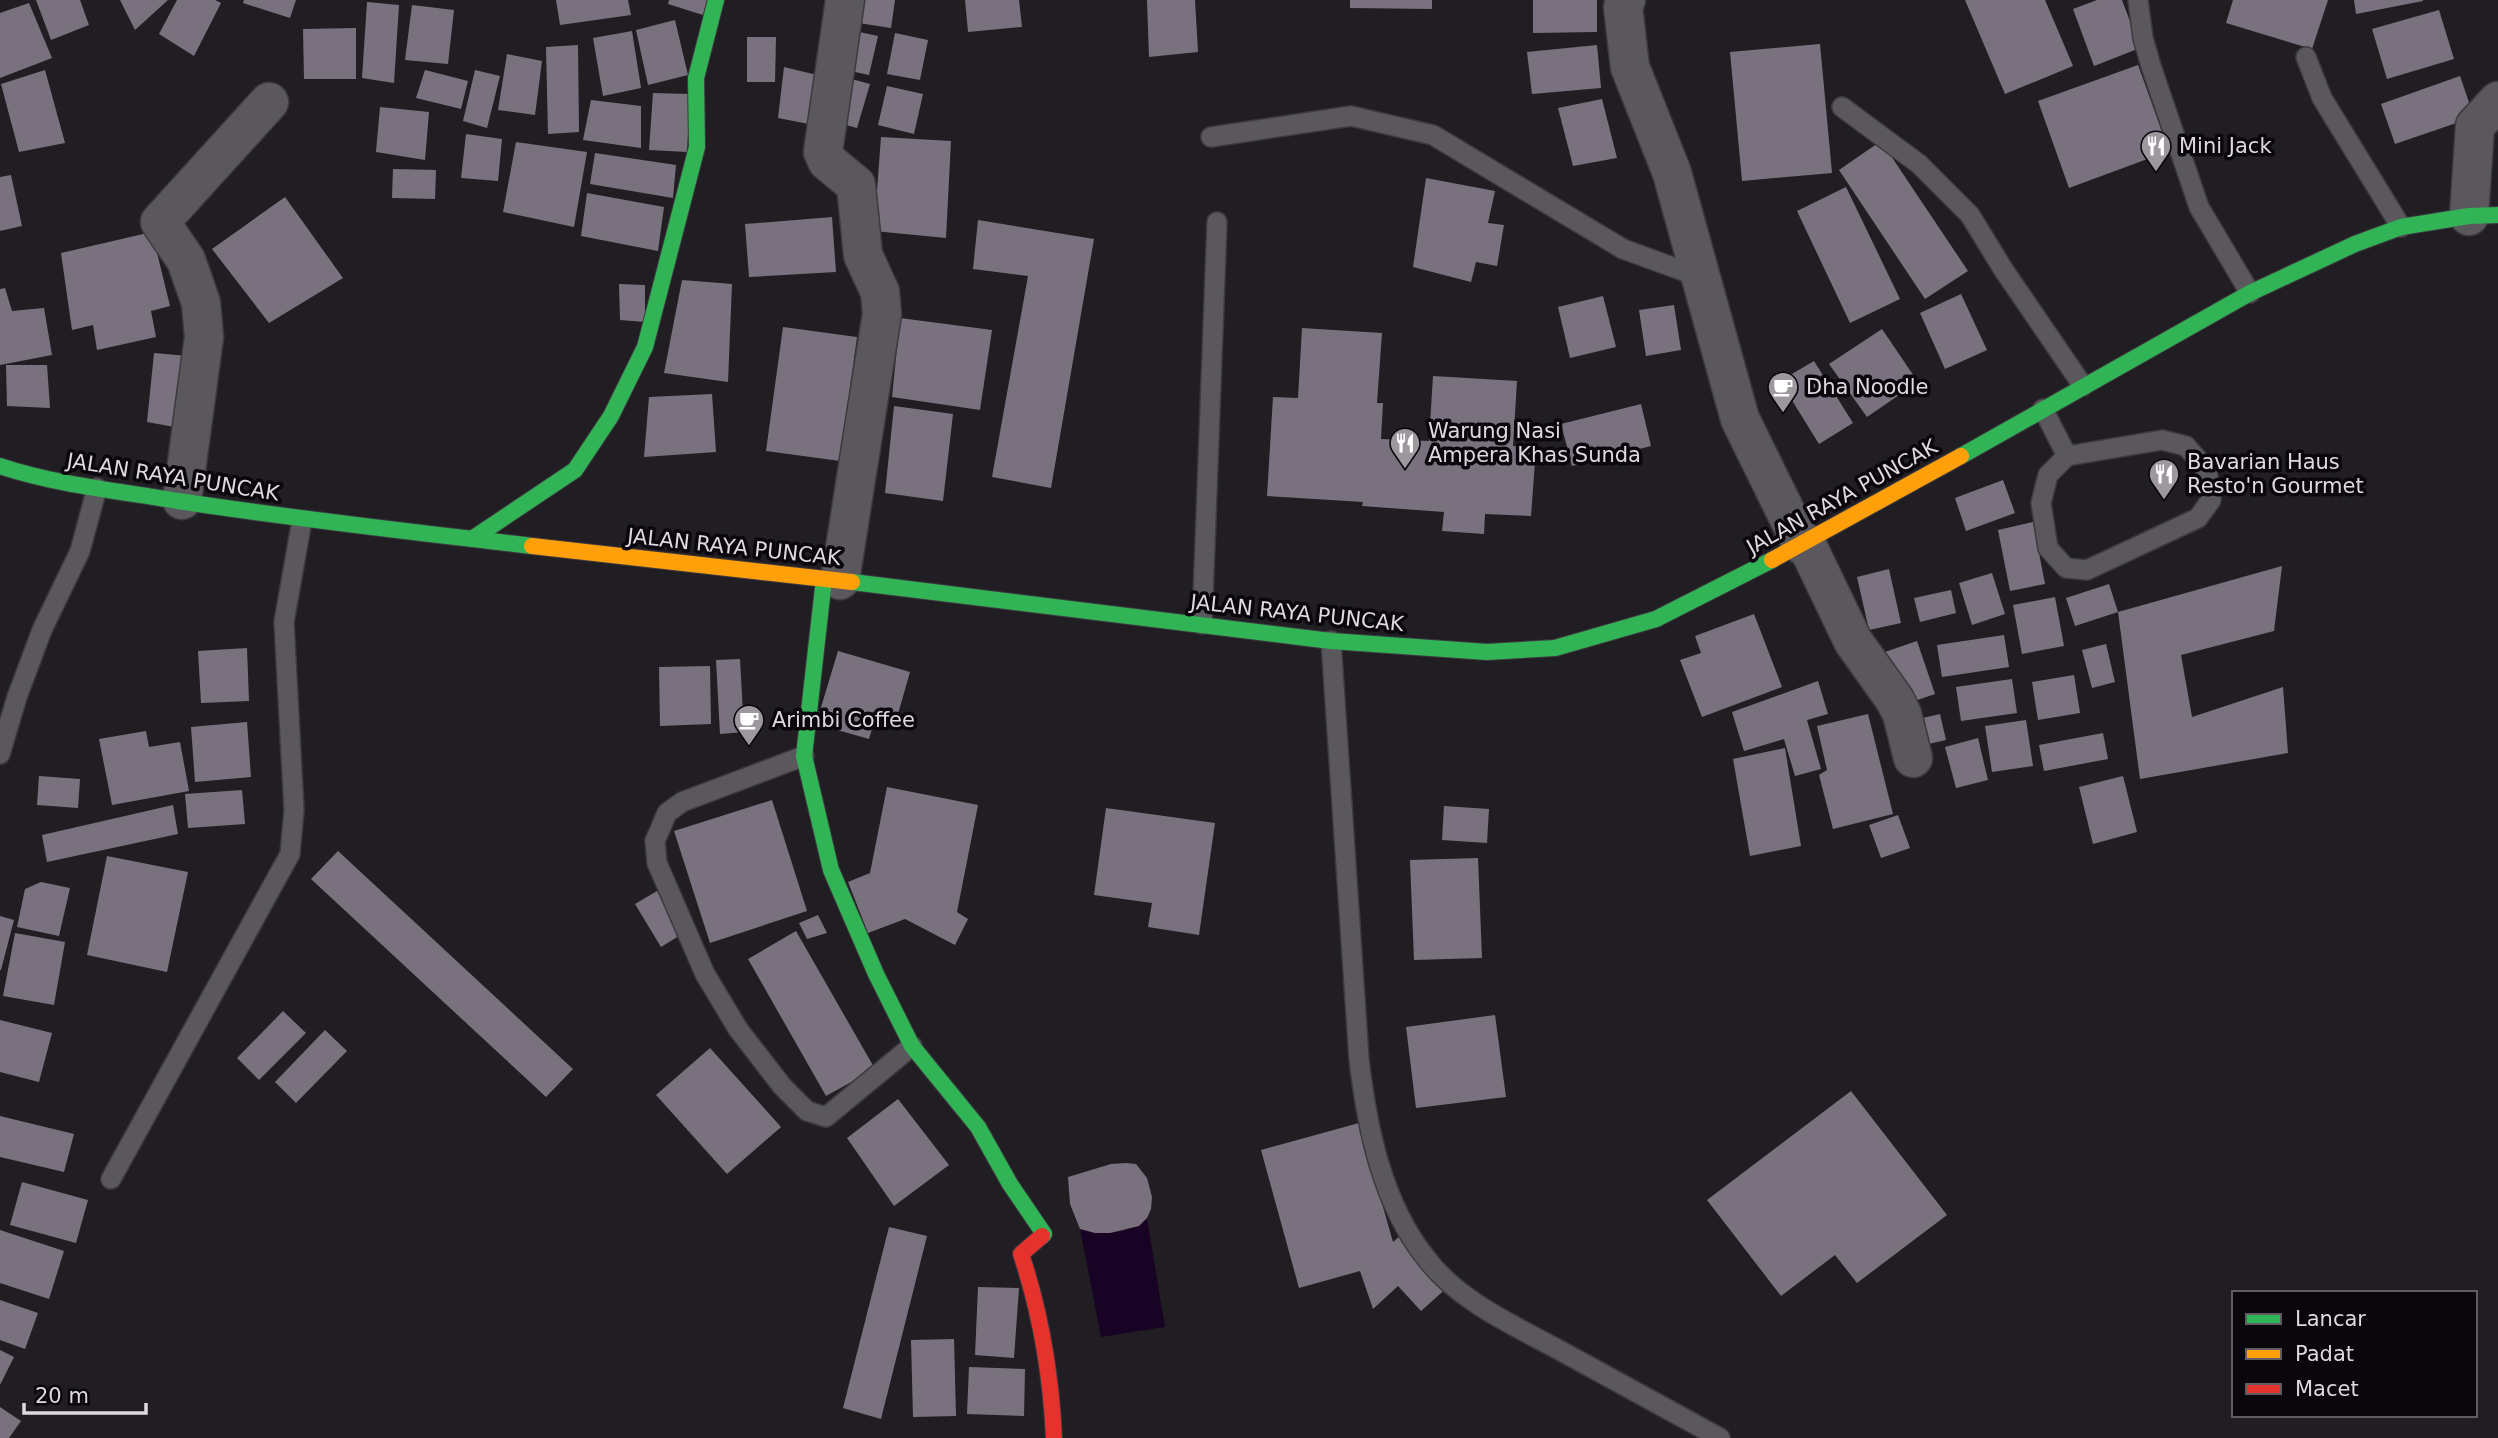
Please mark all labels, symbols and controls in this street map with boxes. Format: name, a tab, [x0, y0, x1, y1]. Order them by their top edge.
restaurant icon: Mini Jack	[2139, 129, 2173, 173]
place label: Mini Jack	[2179, 134, 2272, 158]
cafe icon: Dha Noodle	[1766, 370, 1800, 414]
place label: Dha Noodle	[1806, 375, 1929, 399]
place label: Warung Nasi Ampera Khas Sunda	[1428, 419, 1641, 467]
restaurant icon: Warung Nasi Ampera Khas Sunda	[1388, 426, 1422, 470]
street label: JALAN RAYA PUNCAK	[1741, 434, 1943, 560]
street label: JALAN RAYA PUNCAK	[63, 448, 282, 506]
place label: Bavarian Haus Resto'n Gourmet	[2187, 450, 2364, 498]
restaurant icon: Bavarian Haus Resto'n Gourmet	[2147, 457, 2181, 501]
street label: JALAN RAYA PUNCAK	[624, 524, 843, 570]
street label: JALAN RAYA PUNCAK	[1187, 590, 1406, 636]
cafe icon: Arimbi Coffee	[732, 703, 766, 747]
place label: Arimbi Coffee	[772, 708, 915, 732]
legend	[2232, 1291, 2477, 1417]
text: Lancar	[2295, 1307, 2366, 1331]
text: Padat	[2295, 1342, 2354, 1366]
scale bar	[24, 1372, 147, 1416]
text: Macet	[2295, 1377, 2359, 1401]
text: 20 m	[35, 1384, 89, 1408]

